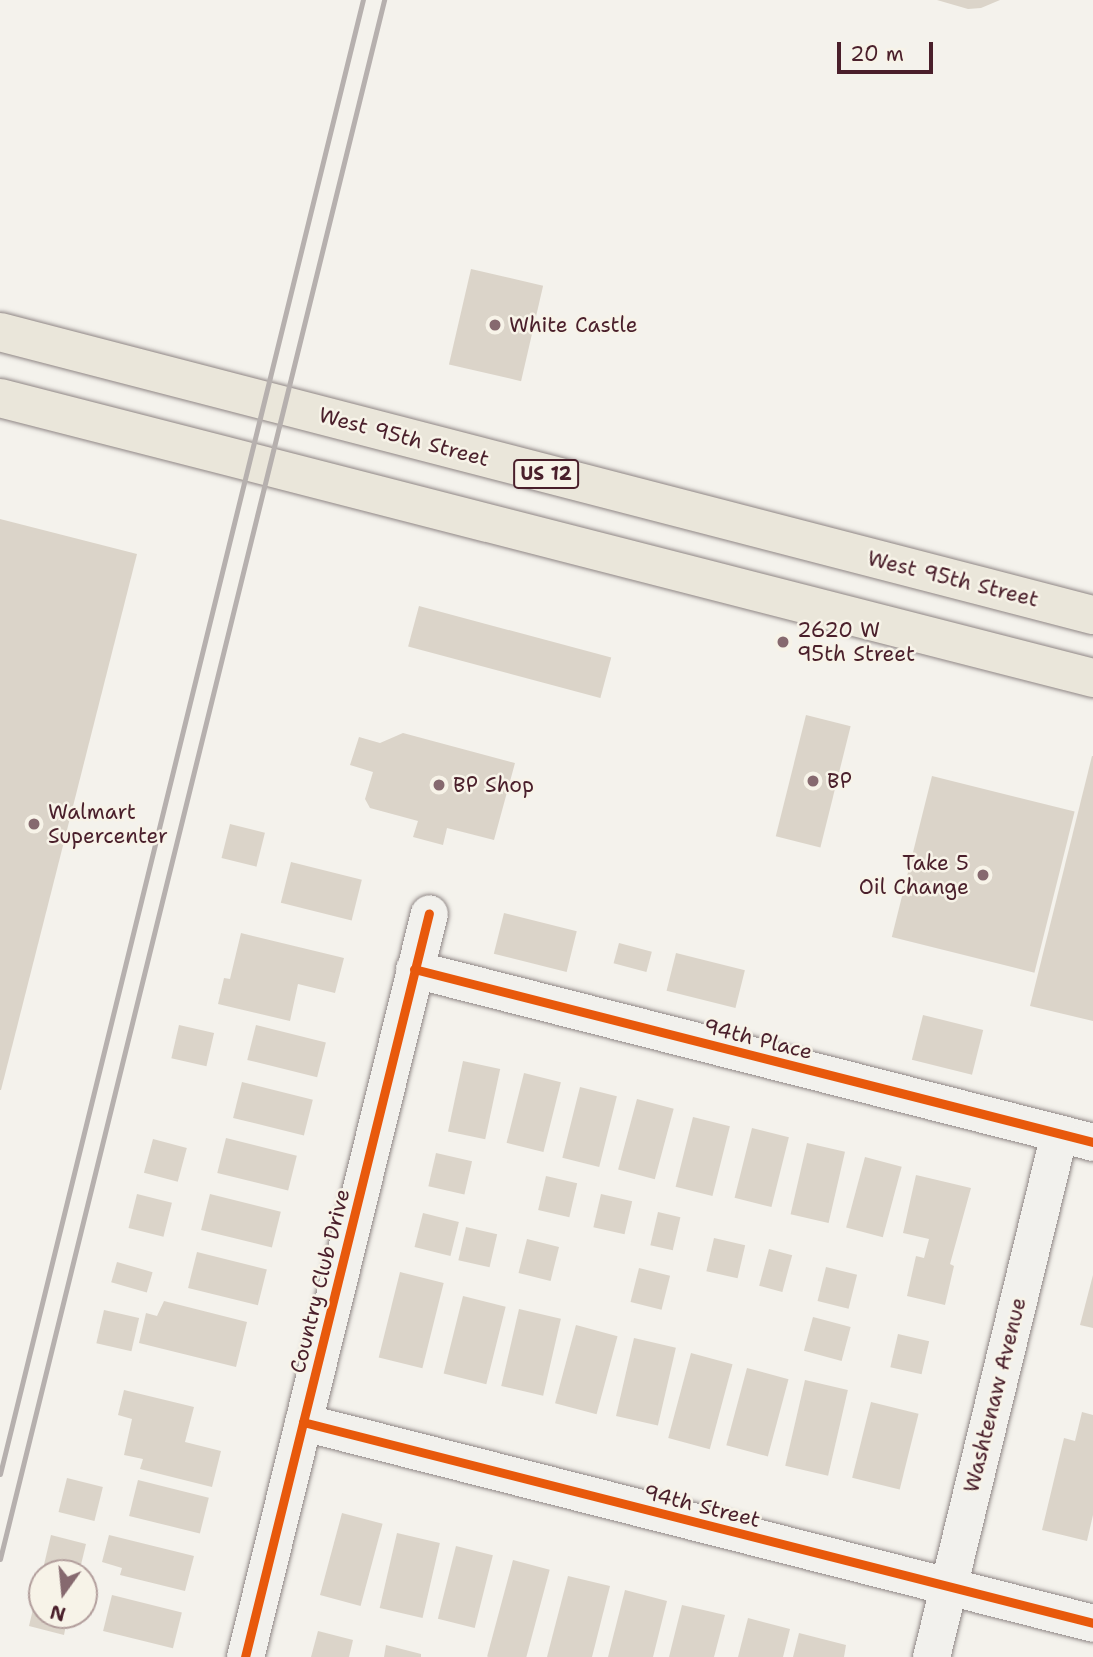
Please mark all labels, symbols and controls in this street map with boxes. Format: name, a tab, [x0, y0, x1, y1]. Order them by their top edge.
scale bar	[841, 28, 937, 72]
text: 20 m	[850, 40, 904, 68]
place label: White Castle	[509, 312, 638, 338]
marker: White Castle	[487, 317, 503, 333]
street label: West 95th Street	[316, 402, 492, 472]
road number: US 12	[513, 458, 579, 489]
street label: West 95th Street	[865, 546, 1041, 612]
place label: 2620 W 95th Street	[797, 617, 915, 667]
marker: 2620 W 95th Street	[775, 634, 791, 650]
place label: BP	[827, 768, 852, 794]
place label: BP Shop	[453, 772, 534, 798]
marker: BP	[805, 773, 821, 789]
marker: BP Shop	[431, 777, 447, 793]
place label: Walmart Supercenter	[48, 799, 168, 849]
marker: Walmart Supercenter	[26, 816, 42, 832]
place label: Take 5 Oil Change	[859, 850, 969, 900]
marker: Take 5 Oil Change	[975, 867, 991, 883]
street label: 94th Place	[701, 1013, 815, 1065]
street label: Country Club Drive	[285, 1186, 355, 1376]
street label: Washtenaw Avenue	[959, 1295, 1031, 1495]
street label: 94th Street	[641, 1479, 763, 1533]
north arrow	[28, 1559, 98, 1629]
text: N	[47, 1599, 68, 1627]

